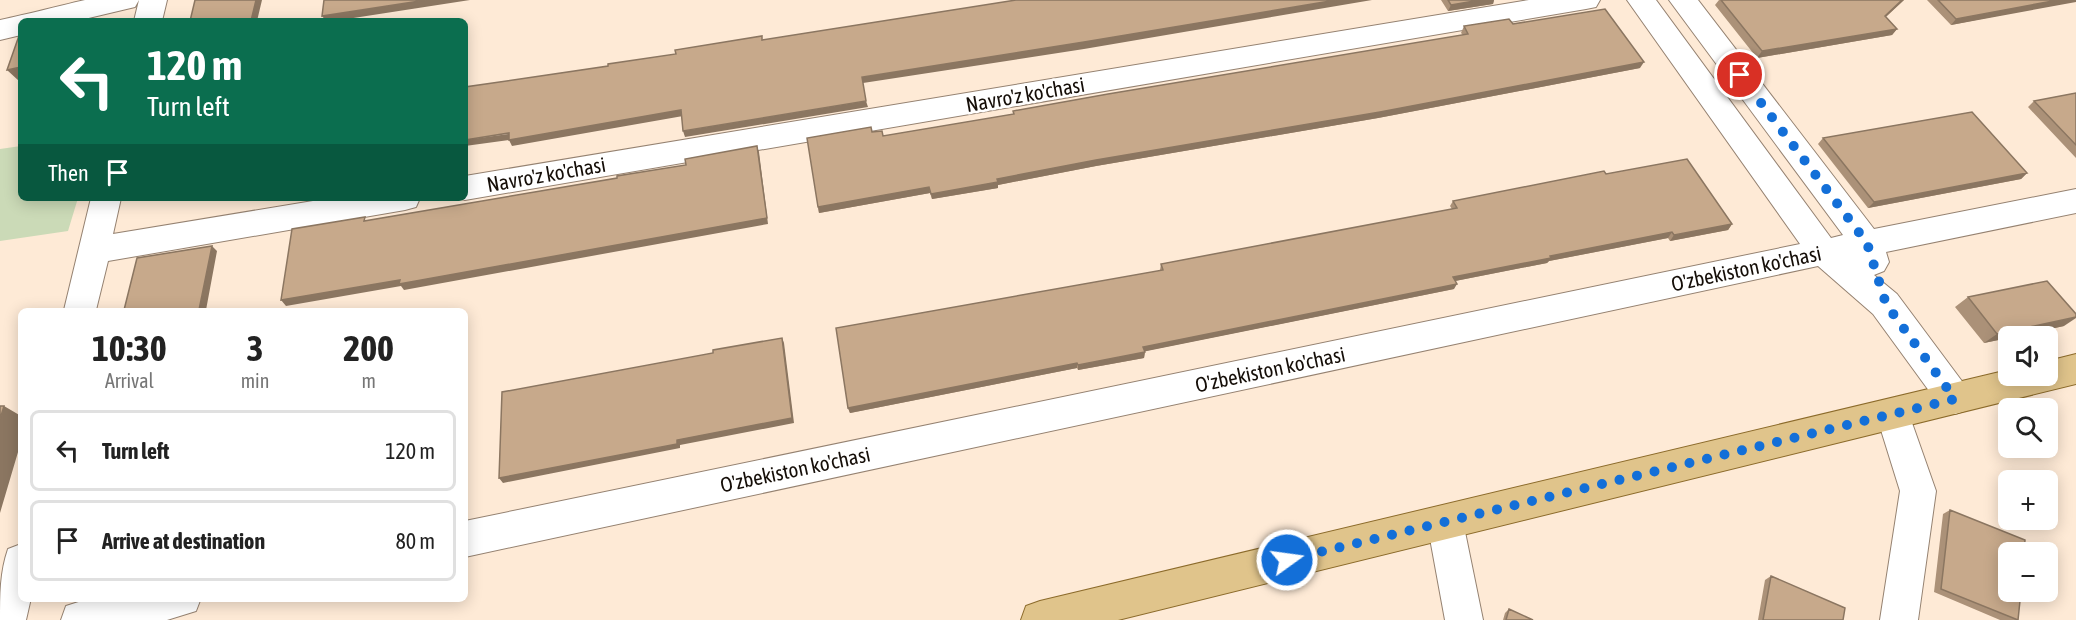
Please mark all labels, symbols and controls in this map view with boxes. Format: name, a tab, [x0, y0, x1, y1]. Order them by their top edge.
text: 120 m	[147, 41, 242, 89]
icon: left	[48, 42, 126, 120]
pin	[1714, 49, 1765, 100]
icon: arrive	[1723, 58, 1756, 91]
street label: Navro'z ko'chasi	[964, 72, 1086, 116]
text: Turn left	[147, 91, 230, 122]
street label: Navro'z ko'chasi	[485, 152, 607, 196]
icon: arrive	[101, 156, 134, 189]
text: Then	[48, 160, 89, 186]
street label: O'zbekiston ko'chasi	[1669, 240, 1823, 296]
map controls	[1998, 326, 2058, 602]
button: sound	[1998, 326, 2058, 386]
text: 10:30	[92, 327, 167, 369]
text: 3	[247, 327, 263, 369]
text: 200	[343, 327, 394, 369]
street label: O'zbekiston ko'chasi	[1193, 341, 1347, 397]
text: Arrival	[105, 369, 154, 392]
text: min	[241, 369, 269, 392]
text: m	[361, 369, 376, 392]
button: search	[1998, 398, 2058, 458]
icon: left	[51, 434, 84, 467]
text: Turn left	[102, 438, 169, 464]
text: 120 m	[385, 438, 435, 464]
street label: O'zbekiston ko'chasi	[718, 441, 872, 497]
button: +	[1998, 470, 2058, 530]
icon: arrive	[51, 524, 84, 557]
text: Arrive at destination	[102, 528, 265, 554]
text: 80 m	[395, 528, 435, 554]
position arrow	[1255, 528, 1319, 592]
button: −	[1998, 542, 2058, 602]

